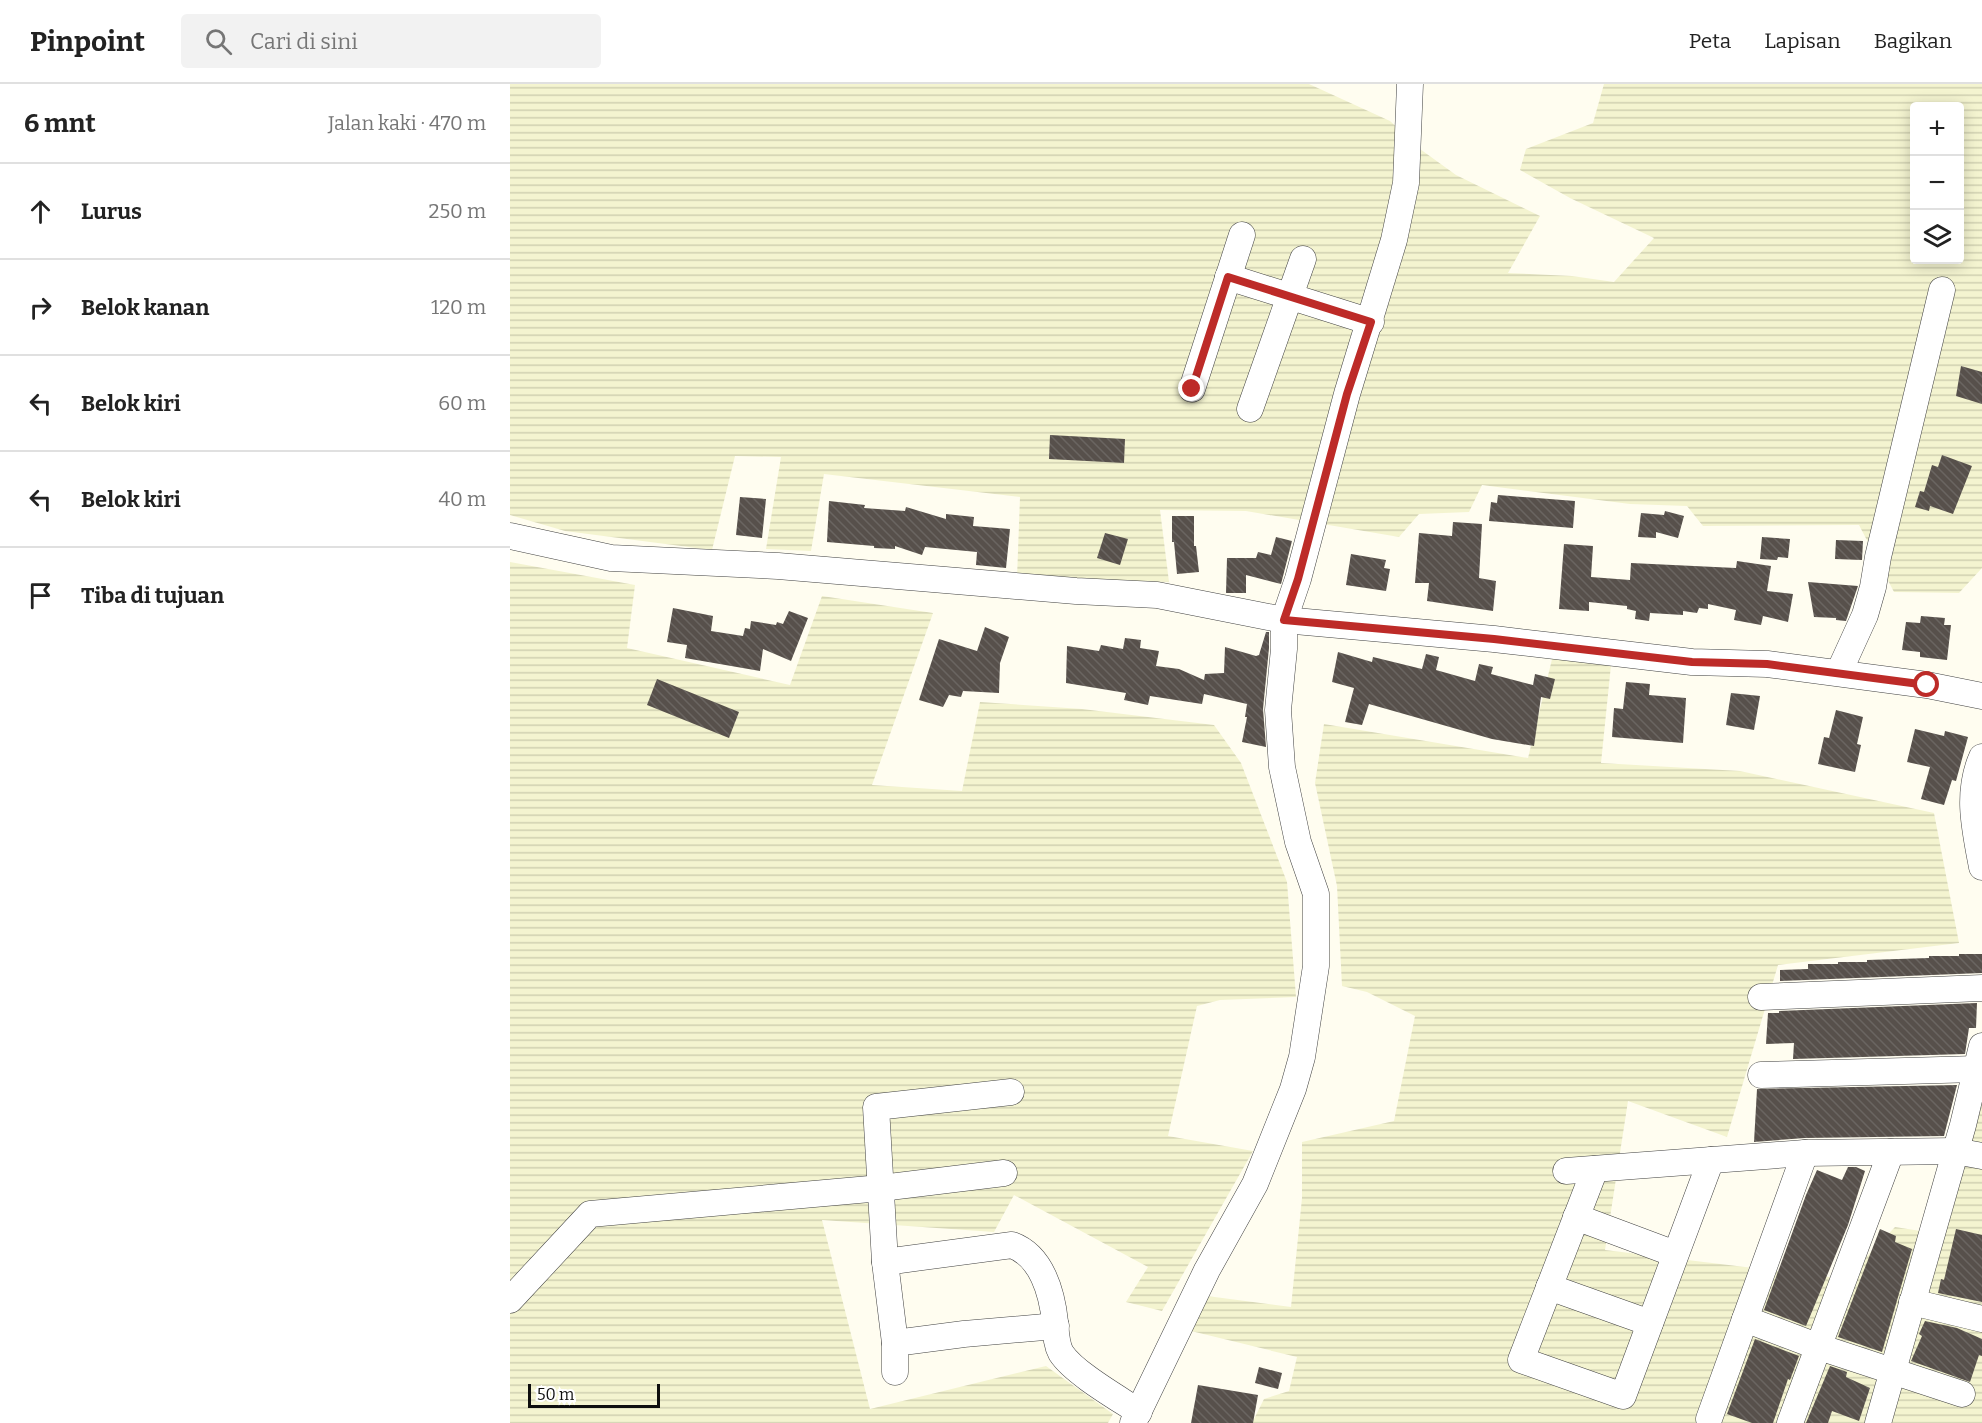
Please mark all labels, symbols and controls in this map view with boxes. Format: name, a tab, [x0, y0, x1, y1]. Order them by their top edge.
search box	[181, 14, 601, 68]
text: Pinpoint	[30, 25, 145, 58]
icon: search	[202, 25, 235, 58]
text: Cari di sini	[250, 28, 358, 55]
text: Peta	[1689, 28, 1731, 54]
text: Lapisan	[1764, 28, 1841, 54]
text: Bagikan	[1874, 28, 1952, 54]
map controls	[1910, 102, 1964, 264]
button: +	[1910, 102, 1964, 156]
text: 6 mnt	[24, 108, 96, 139]
text: Jalan kaki · 470 m	[328, 111, 486, 135]
button: −	[1910, 156, 1964, 210]
icon: ahead	[24, 195, 57, 228]
text: Lurus	[81, 198, 142, 225]
text: 250 m	[429, 199, 486, 223]
button: layers	[1910, 210, 1964, 264]
icon: right	[24, 291, 57, 324]
text: Belok kanan	[81, 294, 209, 321]
text: 120 m	[431, 295, 486, 319]
route end	[1178, 375, 1204, 401]
icon: left	[24, 387, 57, 420]
text: Belok kiri	[81, 390, 181, 417]
text: 60 m	[438, 391, 486, 415]
icon: left	[24, 483, 57, 516]
text: Belok kiri	[81, 486, 181, 513]
text: 40 m	[438, 487, 486, 511]
icon: arrive	[24, 579, 57, 612]
text: Tiba di tujuan	[81, 582, 224, 609]
route start	[1913, 671, 1939, 697]
scale bar	[528, 1381, 660, 1408]
text: 50 m	[537, 1385, 574, 1404]

